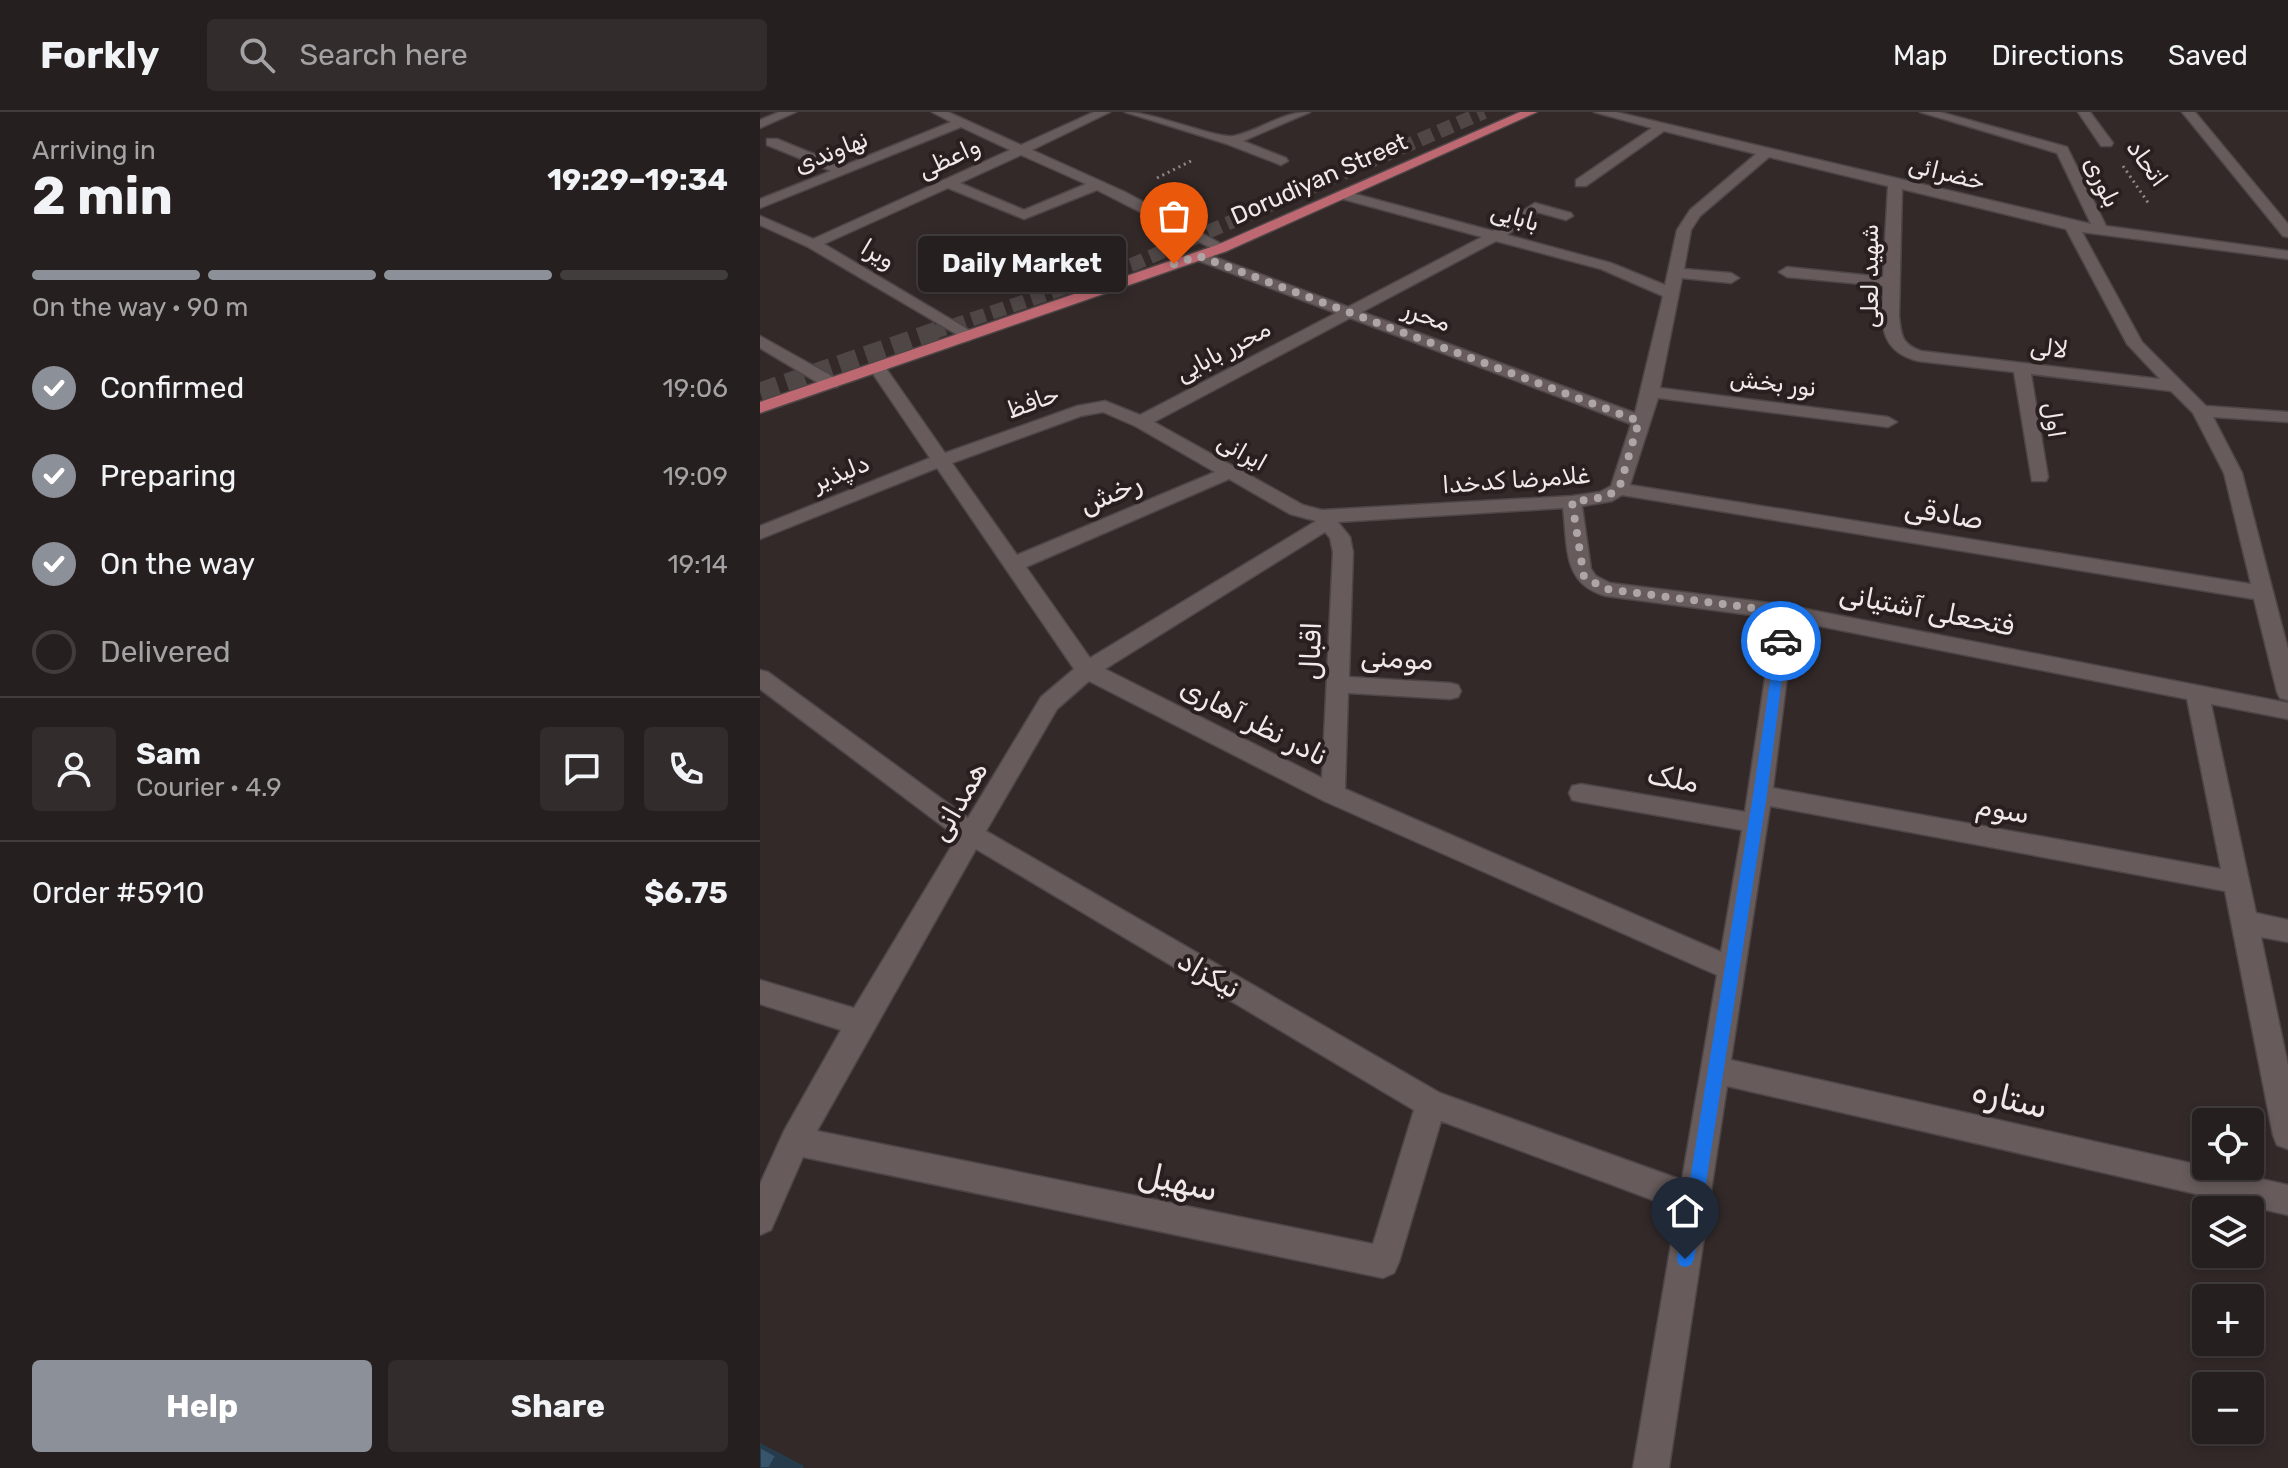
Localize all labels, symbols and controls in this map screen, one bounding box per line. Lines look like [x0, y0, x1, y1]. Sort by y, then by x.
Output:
search box [207, 19, 767, 91]
text: Forkly [40, 32, 159, 78]
icon: search [235, 33, 279, 77]
text: Search here [299, 37, 468, 73]
text: Map [1893, 39, 1947, 72]
text: Directions [1991, 39, 2124, 72]
text: Saved [2168, 39, 2248, 72]
street label: نهاوندی [790, 125, 872, 179]
street label: Dorudiyan Street [1227, 128, 1411, 230]
street label: واعظی [913, 132, 985, 184]
street label: اتحاد [2121, 134, 2173, 192]
text: Arriving in [32, 135, 156, 166]
street label: خضرائی [1906, 150, 1988, 196]
street label: بلوری [2078, 152, 2126, 212]
text: 19:29–19:34 [547, 162, 728, 198]
text: 2 min [32, 165, 173, 227]
pin [1140, 182, 1208, 264]
icon: bag [1152, 194, 1196, 238]
street label: بابایی [1487, 197, 1543, 237]
street label: شهید لعلی [1856, 224, 1884, 328]
street label: ویرا [856, 233, 900, 275]
callout: Daily Market [918, 236, 1126, 292]
text: Daily Market [942, 248, 1102, 279]
text: On the way · 90 m [32, 292, 248, 323]
street label: محرر [1398, 294, 1455, 337]
street label: محرر بابایی [1171, 314, 1275, 388]
street label: لالی [2029, 332, 2069, 364]
street label: نور بخش [1728, 364, 1818, 402]
icon: check [32, 366, 76, 410]
text: Confirmed [100, 370, 244, 406]
text: 19:06 [663, 373, 728, 404]
street label: حافظ [1003, 380, 1063, 424]
street label: اول [2037, 400, 2071, 440]
street label: ایرانی [1212, 427, 1272, 477]
street label: دلپذیر [807, 449, 874, 500]
icon: check [32, 454, 76, 498]
text: Preparing [100, 458, 236, 494]
text: 19:09 [663, 461, 728, 492]
street label: غلامرضا کدخدا [1441, 461, 1591, 499]
street label: رخش [1074, 466, 1146, 521]
street label: صادقی [1902, 491, 1986, 536]
icon: check [32, 542, 76, 586]
text: On the way [100, 546, 255, 582]
text: 19:14 [668, 549, 728, 580]
street label: فتحعلی آشتیانی [1837, 576, 2017, 643]
courier [1741, 601, 1821, 681]
icon: car [1759, 619, 1803, 663]
street label: اقبال [1293, 621, 1328, 681]
text: Delivered [100, 634, 231, 670]
street label: مومنی [1360, 640, 1434, 677]
street label: نادر نظر آهاری [1175, 670, 1333, 773]
button: person [32, 727, 116, 811]
button: chat [540, 727, 624, 811]
button: phone [644, 727, 728, 811]
text: Sam [136, 736, 201, 772]
street label: همدانی [922, 755, 994, 847]
street label: ملک [1645, 758, 1701, 799]
text: Courier · 4.9 [136, 772, 282, 803]
street label: سوم [1973, 789, 2032, 832]
text: Order #5910 [32, 875, 205, 911]
text: $6.75 [644, 875, 728, 911]
street label: نیکزاد [1172, 943, 1246, 1005]
street label: ستاره [1968, 1070, 2052, 1127]
map controls [2192, 1108, 2264, 1444]
button: locate [2192, 1108, 2264, 1180]
street label: سهیل [1134, 1153, 1222, 1210]
pin [1651, 1177, 1719, 1259]
icon: home [1663, 1189, 1707, 1233]
button: layers [2192, 1196, 2264, 1268]
button: + [2192, 1284, 2264, 1356]
button: Help [32, 1360, 372, 1452]
button: Share [388, 1360, 728, 1452]
button: − [2192, 1372, 2264, 1444]

